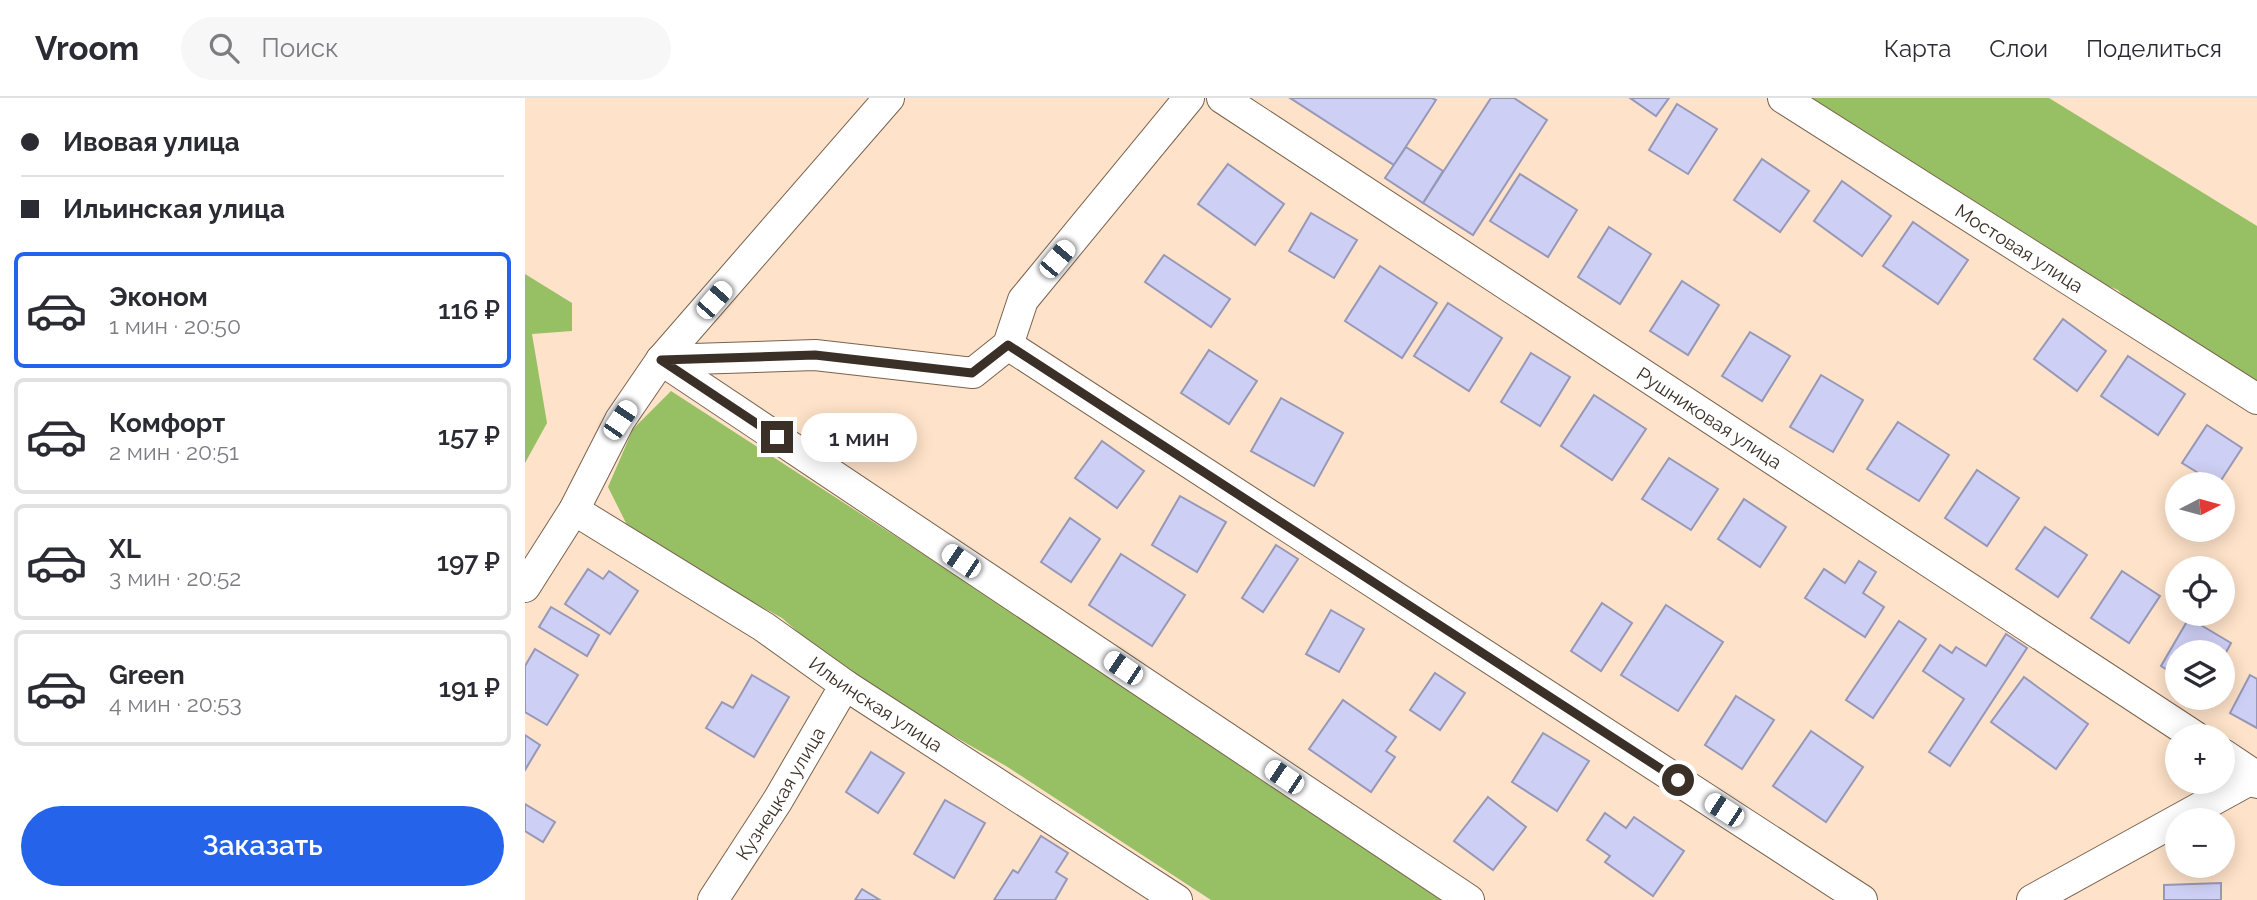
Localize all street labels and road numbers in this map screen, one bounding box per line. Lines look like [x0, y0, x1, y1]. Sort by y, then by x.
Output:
street label: Мостовая улица [1951, 199, 2087, 297]
street label: Рушниковая улица [1633, 362, 1786, 473]
street label: Ильинская улица [805, 652, 947, 756]
street label: Кузнецкая улица [731, 723, 829, 864]

